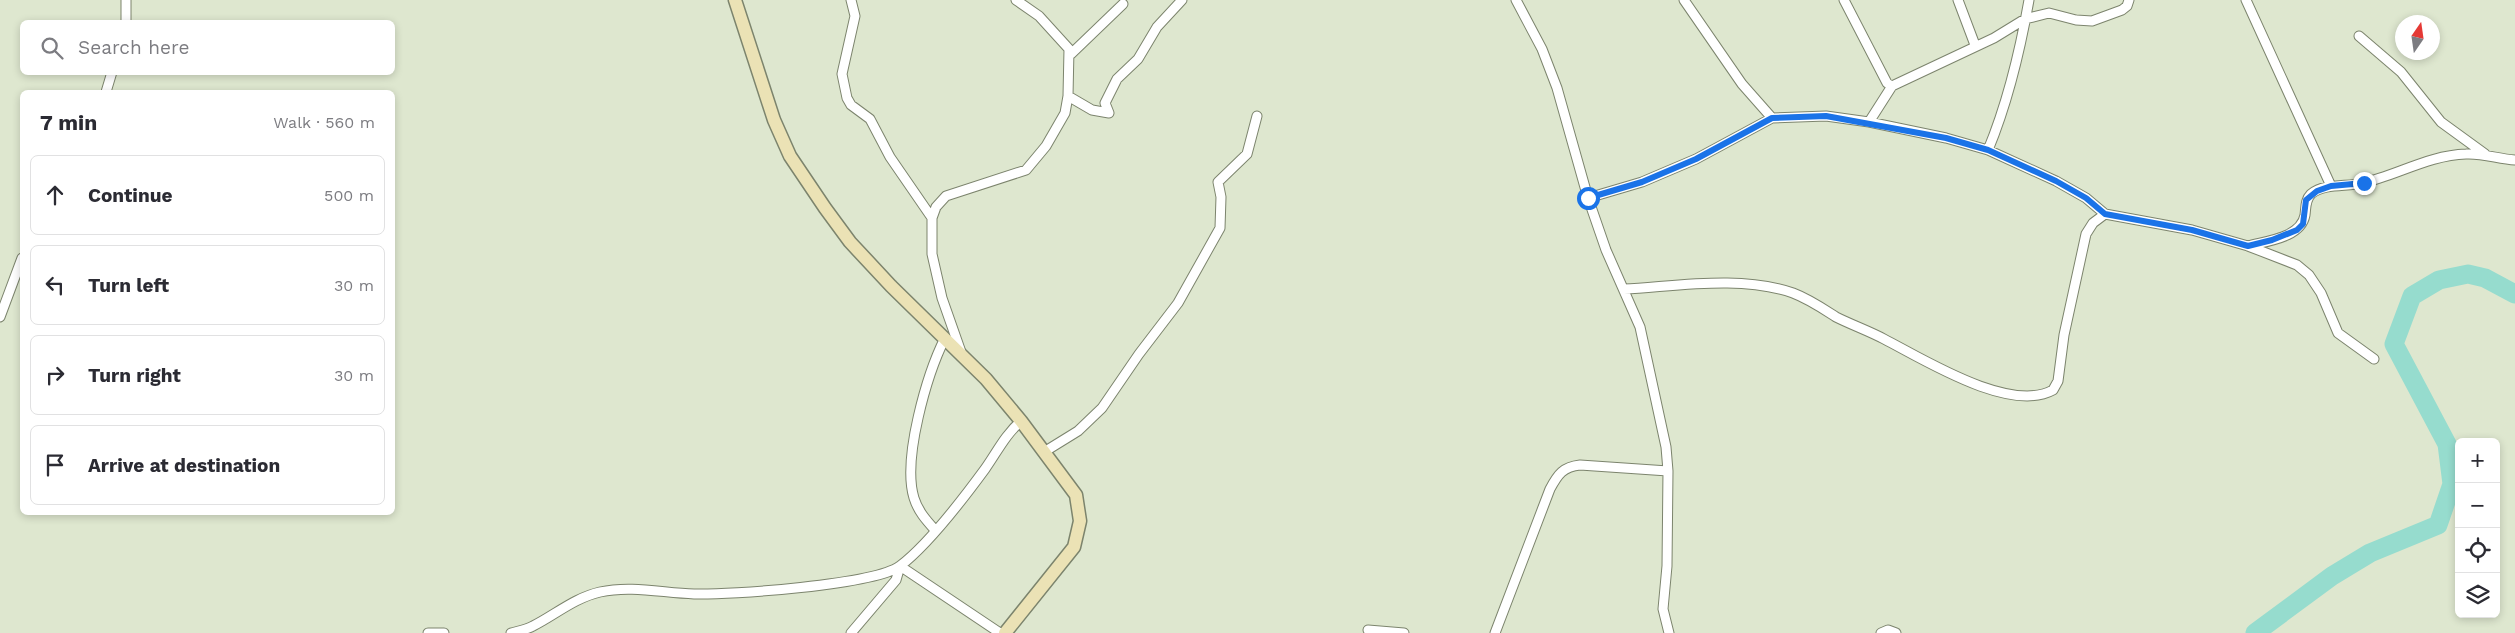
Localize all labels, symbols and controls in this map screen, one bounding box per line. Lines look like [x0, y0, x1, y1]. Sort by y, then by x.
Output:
north arrow [2395, 15, 2440, 60]
search box [20, 20, 395, 75]
icon: search [38, 34, 66, 62]
text: Search here [78, 36, 189, 59]
text: 7 min [40, 110, 97, 135]
text: Walk · 560 m [273, 113, 375, 132]
route end [2353, 172, 2376, 195]
icon: ahead [41, 181, 69, 209]
text: Continue [88, 184, 172, 207]
text: 500 m [324, 186, 374, 205]
route start [1577, 187, 1600, 210]
icon: left [41, 271, 69, 299]
text: Turn left [88, 274, 169, 297]
text: 30 m [334, 276, 374, 295]
icon: right [41, 361, 69, 389]
text: Turn right [88, 364, 181, 387]
text: 30 m [334, 366, 374, 385]
map controls [2455, 438, 2500, 618]
button: + [2455, 438, 2500, 483]
icon: arrive [41, 451, 69, 479]
text: Arrive at destination [88, 454, 280, 477]
button: − [2455, 483, 2500, 528]
button: locate [2455, 528, 2500, 573]
button: layers [2455, 573, 2500, 618]

